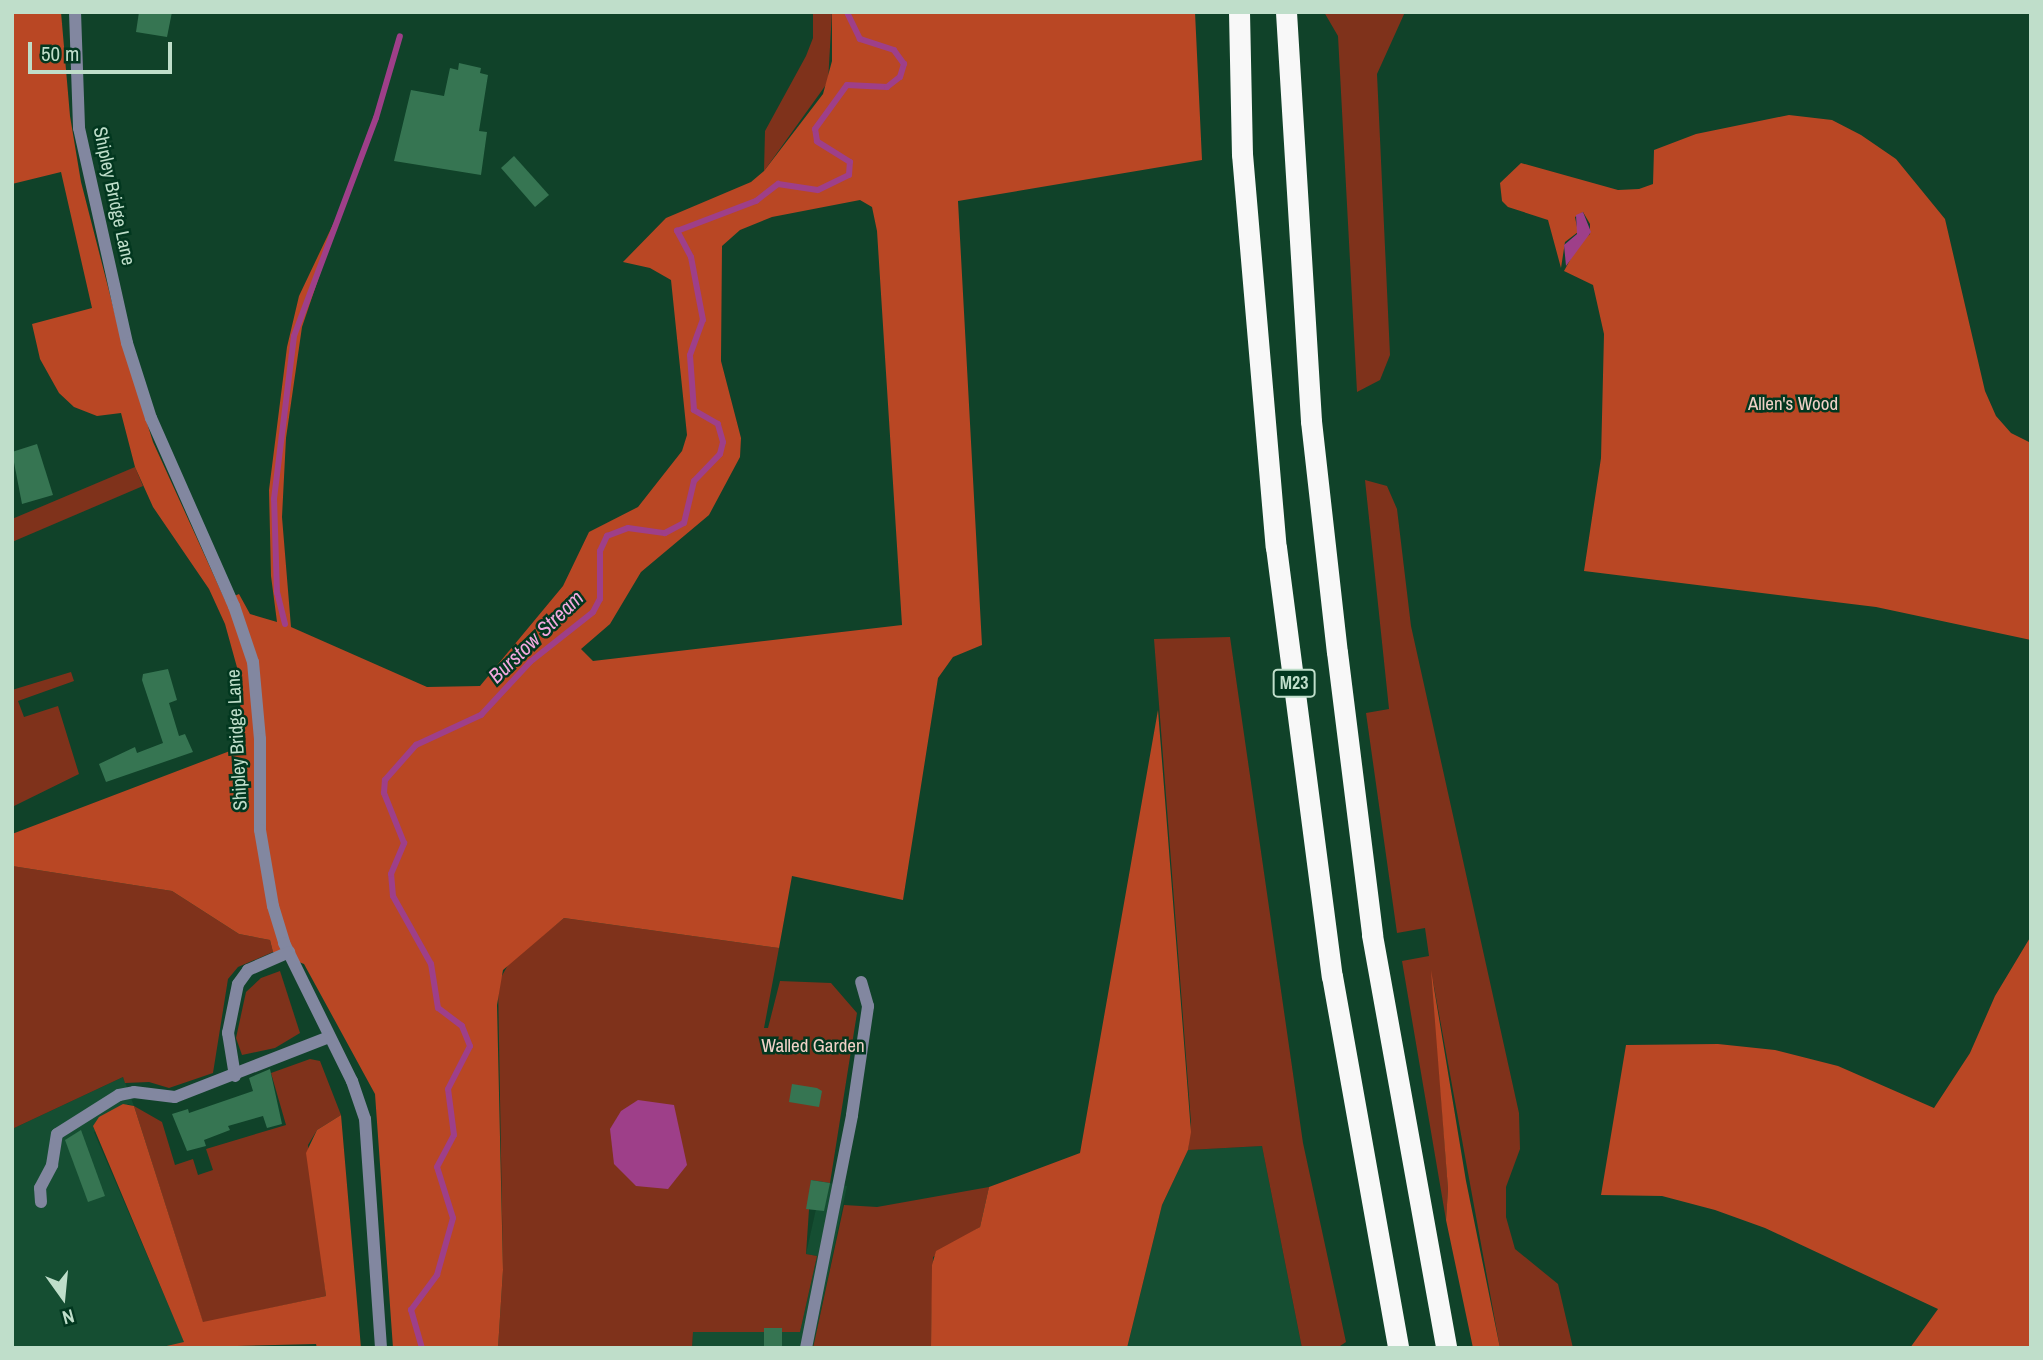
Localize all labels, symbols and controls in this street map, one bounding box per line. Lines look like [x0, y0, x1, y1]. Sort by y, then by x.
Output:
scale bar [32, 28, 175, 72]
text: 50 m [41, 39, 79, 68]
street label: Shipley Bridge Lane [88, 125, 140, 267]
park label: Allen's Wood [1748, 393, 1838, 415]
water label: Burstow Stream [483, 585, 589, 689]
road number: M23 [1271, 668, 1317, 698]
street label: Shipley Bridge Lane [222, 669, 252, 811]
park label: Walled Garden [761, 1035, 865, 1057]
north arrow [28, 1262, 98, 1332]
text: N [60, 1303, 77, 1331]

